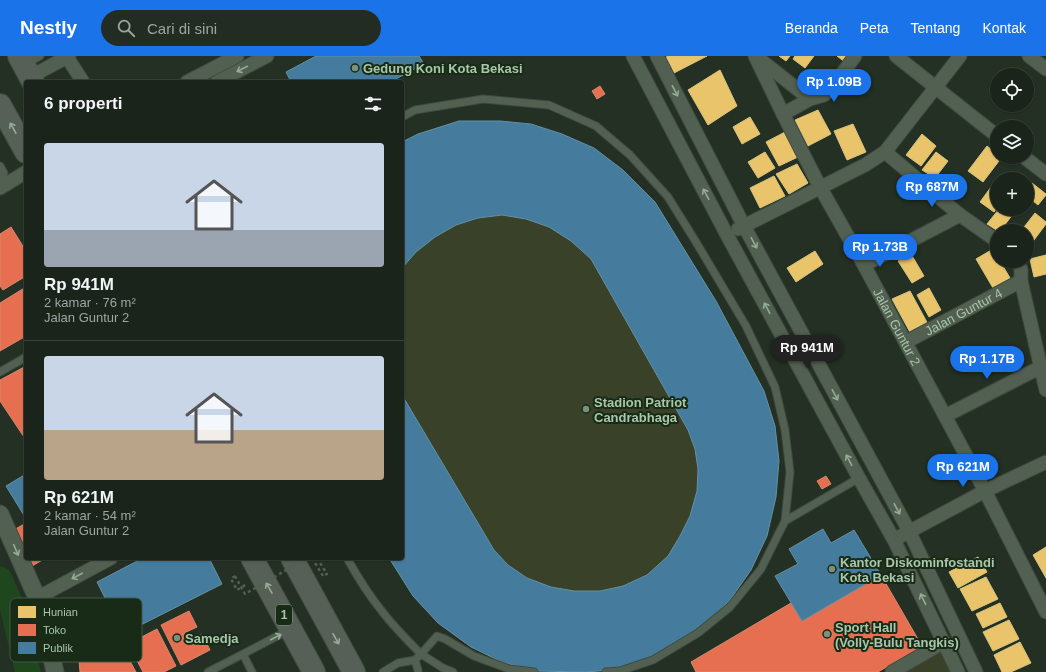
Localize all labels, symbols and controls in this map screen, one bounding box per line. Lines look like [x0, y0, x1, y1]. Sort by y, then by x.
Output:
search box [101, 10, 381, 46]
text: Nestly [20, 17, 77, 38]
icon: search [115, 17, 137, 39]
text: Cari di sini [147, 20, 217, 37]
text: Beranda [785, 20, 838, 36]
text: Peta [860, 20, 889, 36]
text: Tentang [911, 20, 960, 36]
text: Kontak [982, 20, 1026, 36]
place label: Gedung Koni Kota Bekasi [363, 61, 523, 76]
marker: Gedung Koni Kota Bekasi [350, 63, 360, 73]
one-way arrow [236, 66, 248, 73]
map controls [990, 68, 1034, 268]
button: locate [990, 68, 1034, 112]
pin: Rp 1.09B [793, 69, 875, 103]
text: Rp 1.09B [806, 74, 862, 89]
one-way arrow [671, 84, 679, 96]
icon: filters [362, 93, 384, 115]
text: 6 properti [44, 94, 122, 113]
button: layers [990, 120, 1034, 164]
one-way arrow [9, 122, 16, 134]
icon: home [178, 169, 250, 241]
button: + [990, 172, 1034, 216]
pin: Rp 687M [895, 174, 969, 208]
text: Rp 687M [905, 179, 959, 194]
one-way arrow [701, 188, 709, 200]
button: − [990, 224, 1034, 268]
pin: Rp 1.73B [839, 234, 921, 268]
one-way arrow [750, 237, 758, 249]
text: Rp 1.73B [852, 239, 908, 254]
text: Rp 941M [44, 275, 114, 294]
street label: Jalan Guntur 4 [922, 285, 1005, 339]
street label: Jalan Guntur 2 [870, 286, 924, 368]
text: 2 kamar · 76 m² [44, 295, 136, 310]
one-way arrow [763, 303, 770, 315]
text: Jalan Guntur 2 [44, 310, 129, 325]
pin: Rp 941M [770, 335, 844, 369]
text: Rp 941M [780, 340, 834, 355]
pin: Rp 1.17B [946, 346, 1028, 380]
text: Rp 1.17B [959, 351, 1015, 366]
icon: home [178, 382, 250, 454]
one-way arrow [832, 389, 840, 401]
place label: Stadion Patriot Candrabhaga [594, 395, 687, 425]
marker: Stadion Patriot Candrabhaga [581, 404, 591, 414]
one-way arrow [844, 454, 852, 466]
pin: Rp 621M [926, 454, 1000, 488]
text: Rp 621M [936, 459, 990, 474]
text: Rp 621M [44, 488, 114, 507]
one-way arrow [894, 503, 901, 515]
text: 2 kamar · 54 m² [44, 508, 136, 523]
text: Jalan Guntur 2 [44, 523, 129, 538]
one-way arrow [13, 543, 20, 555]
place label: Kantor Diskominfostandi Kota Bekasi [840, 555, 995, 585]
marker: Kantor Diskominfostandi Kota Bekasi [827, 564, 837, 574]
one-way arrow [71, 573, 83, 581]
one-way arrow [264, 582, 272, 594]
one-way arrow [919, 594, 926, 606]
legend [10, 598, 142, 662]
road number: 1 [276, 605, 292, 625]
text: Hunian [43, 606, 78, 618]
place label: Sport Hall (Volly-Bulu Tangkis) [835, 620, 959, 650]
text: Toko [43, 624, 66, 636]
marker: Sport Hall (Volly-Bulu Tangkis) [822, 629, 832, 639]
place label: Samedja [185, 631, 239, 646]
one-way arrow [270, 632, 282, 640]
marker: Samedja [172, 633, 182, 643]
one-way arrow [333, 633, 340, 645]
text: Publik [43, 642, 73, 654]

